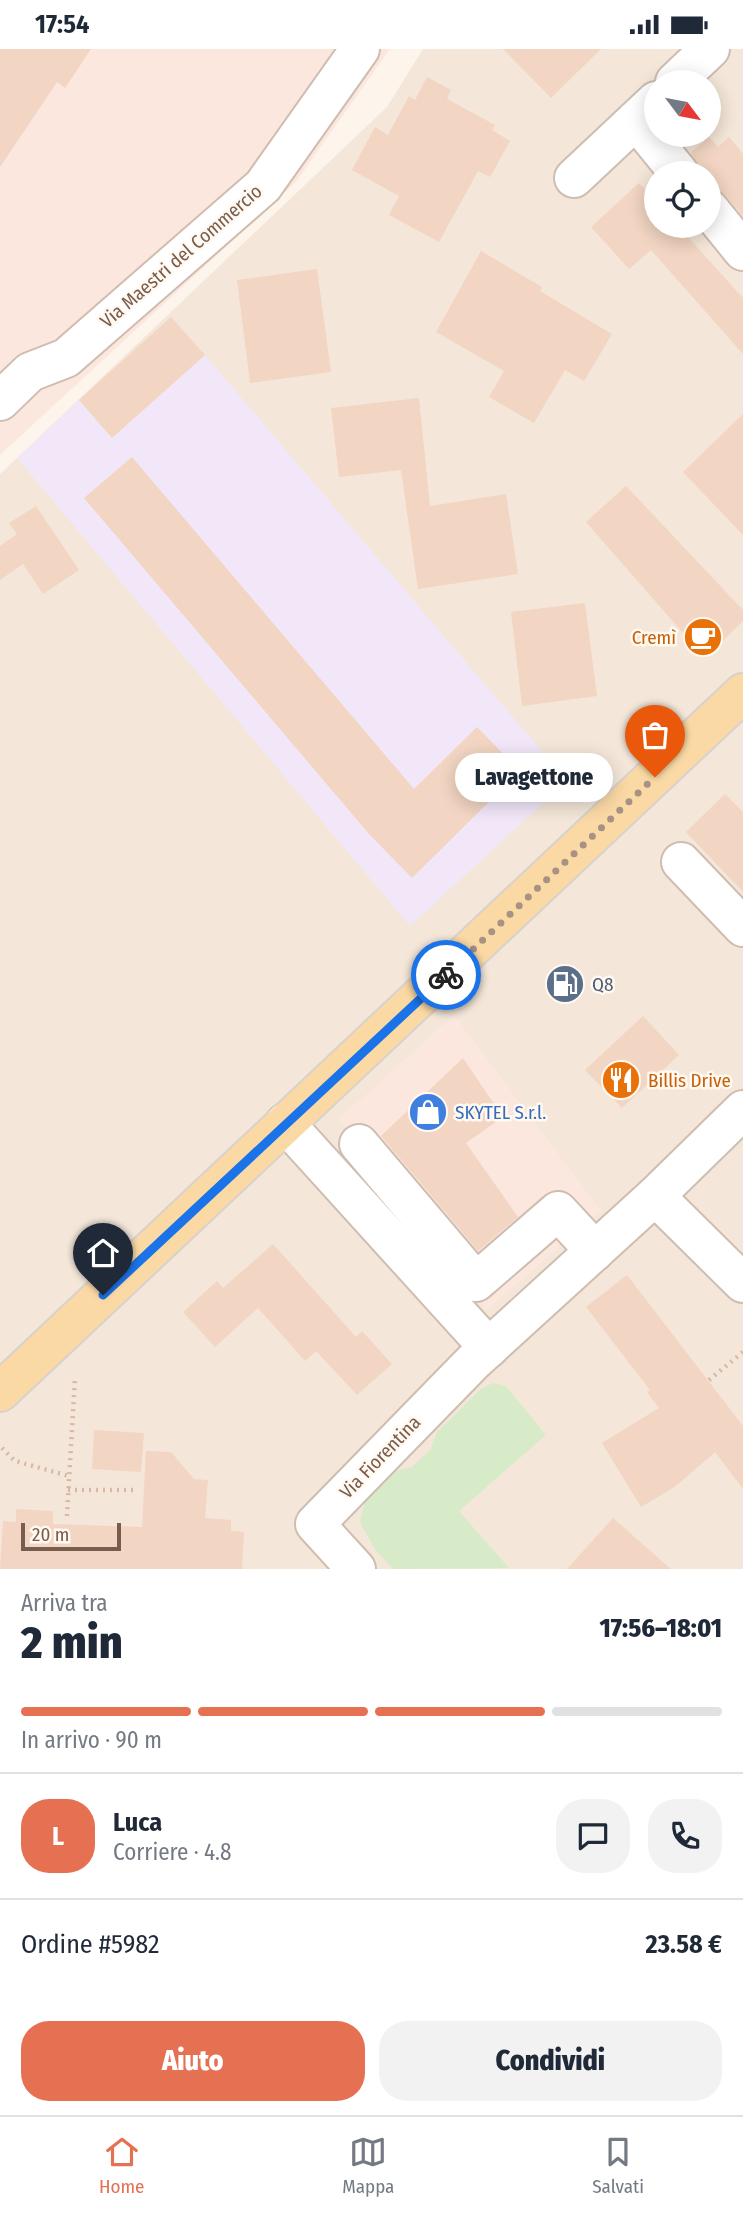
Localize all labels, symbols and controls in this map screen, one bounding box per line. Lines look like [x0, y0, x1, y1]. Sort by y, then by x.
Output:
text: 17:54 [35, 9, 89, 40]
north arrow [644, 70, 721, 147]
map controls [644, 70, 721, 238]
button: locate [644, 161, 721, 238]
street label: Via Maestri del Commercio [95, 180, 267, 332]
cafe icon: Cremì [682, 616, 724, 658]
place label: Cremì [632, 626, 676, 649]
pin [625, 705, 685, 777]
icon: bag [636, 716, 674, 754]
callout: Lavagettone [456, 753, 613, 801]
text: Lavagettone [475, 763, 593, 791]
courier [411, 940, 481, 1010]
icon: bike [427, 956, 465, 994]
fuel station icon: Q8 [544, 963, 586, 1005]
place label: Q8 [592, 973, 613, 996]
restaurant icon: Billis Drive [600, 1059, 642, 1101]
place label: Billis Drive [648, 1069, 731, 1092]
shop icon: SKYTEL S.r.l. [407, 1091, 449, 1133]
place label: SKYTEL S.r.l. [455, 1101, 546, 1124]
pin [73, 1223, 133, 1295]
icon: home [84, 1234, 122, 1272]
street label: Via Fiorentina [335, 1411, 425, 1503]
scale bar [21, 1520, 121, 1552]
text: 20 m [32, 1523, 69, 1546]
text: Arriva tra [21, 1589, 108, 1617]
text: 17:56–18:01 [599, 1613, 722, 1644]
text: 2 min [21, 1615, 123, 1670]
text: In arrivo · 90 m [21, 1726, 162, 1754]
button: chat [556, 1799, 630, 1873]
button: phone [648, 1799, 722, 1873]
text: Luca [113, 1807, 162, 1838]
text: L [52, 1821, 64, 1852]
text: Corriere · 4.8 [113, 1838, 231, 1866]
text: Ordine #5982 [21, 1929, 160, 1960]
text: 23.58 € [646, 1929, 722, 1960]
button: Aiuto [21, 2021, 365, 2101]
button: Condividi [379, 2021, 722, 2101]
tab: Home [99, 2133, 144, 2198]
tab: Mappa [342, 2133, 394, 2198]
tab: Salvati [592, 2133, 644, 2198]

